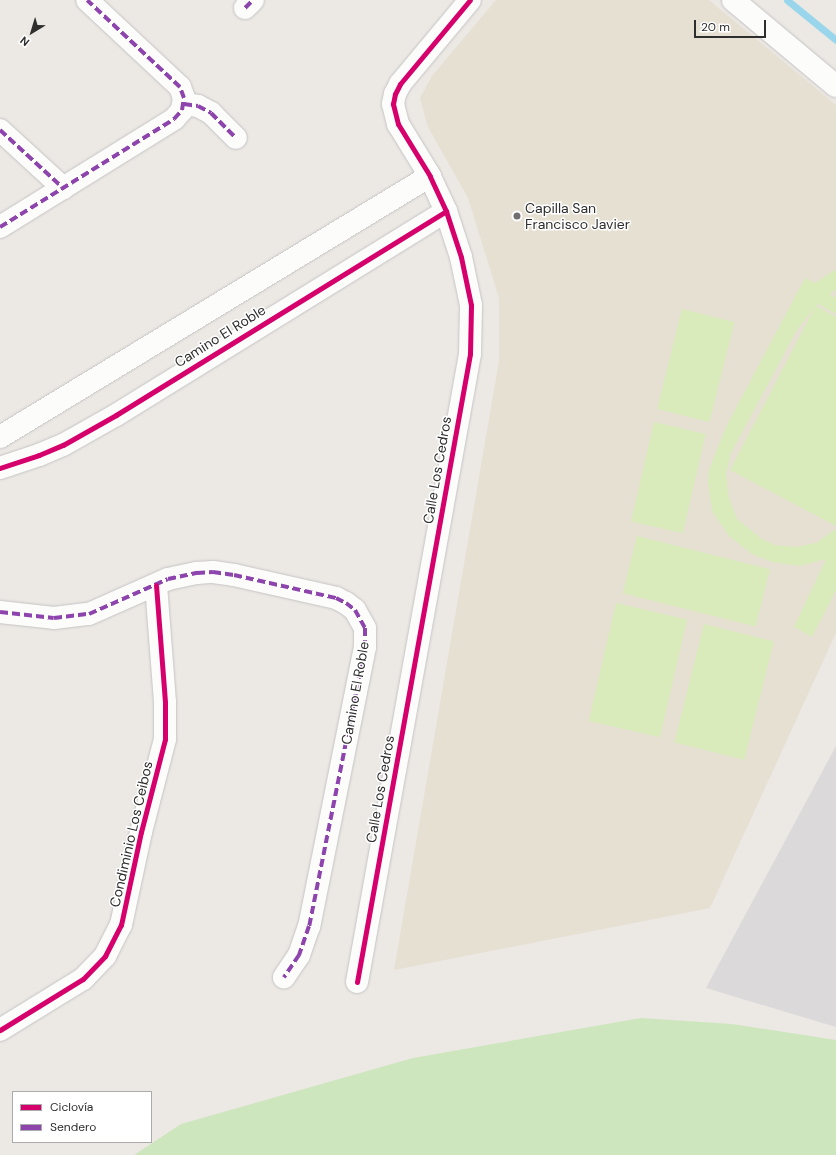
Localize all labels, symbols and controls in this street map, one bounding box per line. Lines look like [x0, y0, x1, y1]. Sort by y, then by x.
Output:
north arrow [12, 12, 52, 52]
scale bar [696, 12, 768, 38]
text: 20 m [701, 19, 730, 35]
text: N [17, 33, 32, 49]
place label: Capilla San Francisco Javier [525, 200, 630, 232]
marker: Capilla San Francisco Javier [512, 211, 522, 221]
street label: Camino El Roble [171, 301, 269, 371]
street label: Calle Los Cedros [419, 415, 455, 525]
street label: Camino El Roble [338, 640, 372, 746]
street label: Calle Los Cedros [362, 734, 398, 844]
street label: Condiminio Los Ceibos [106, 759, 156, 909]
legend [12, 1091, 152, 1143]
text: Ciclovía [50, 1099, 93, 1115]
text: Sendero [50, 1119, 96, 1135]

